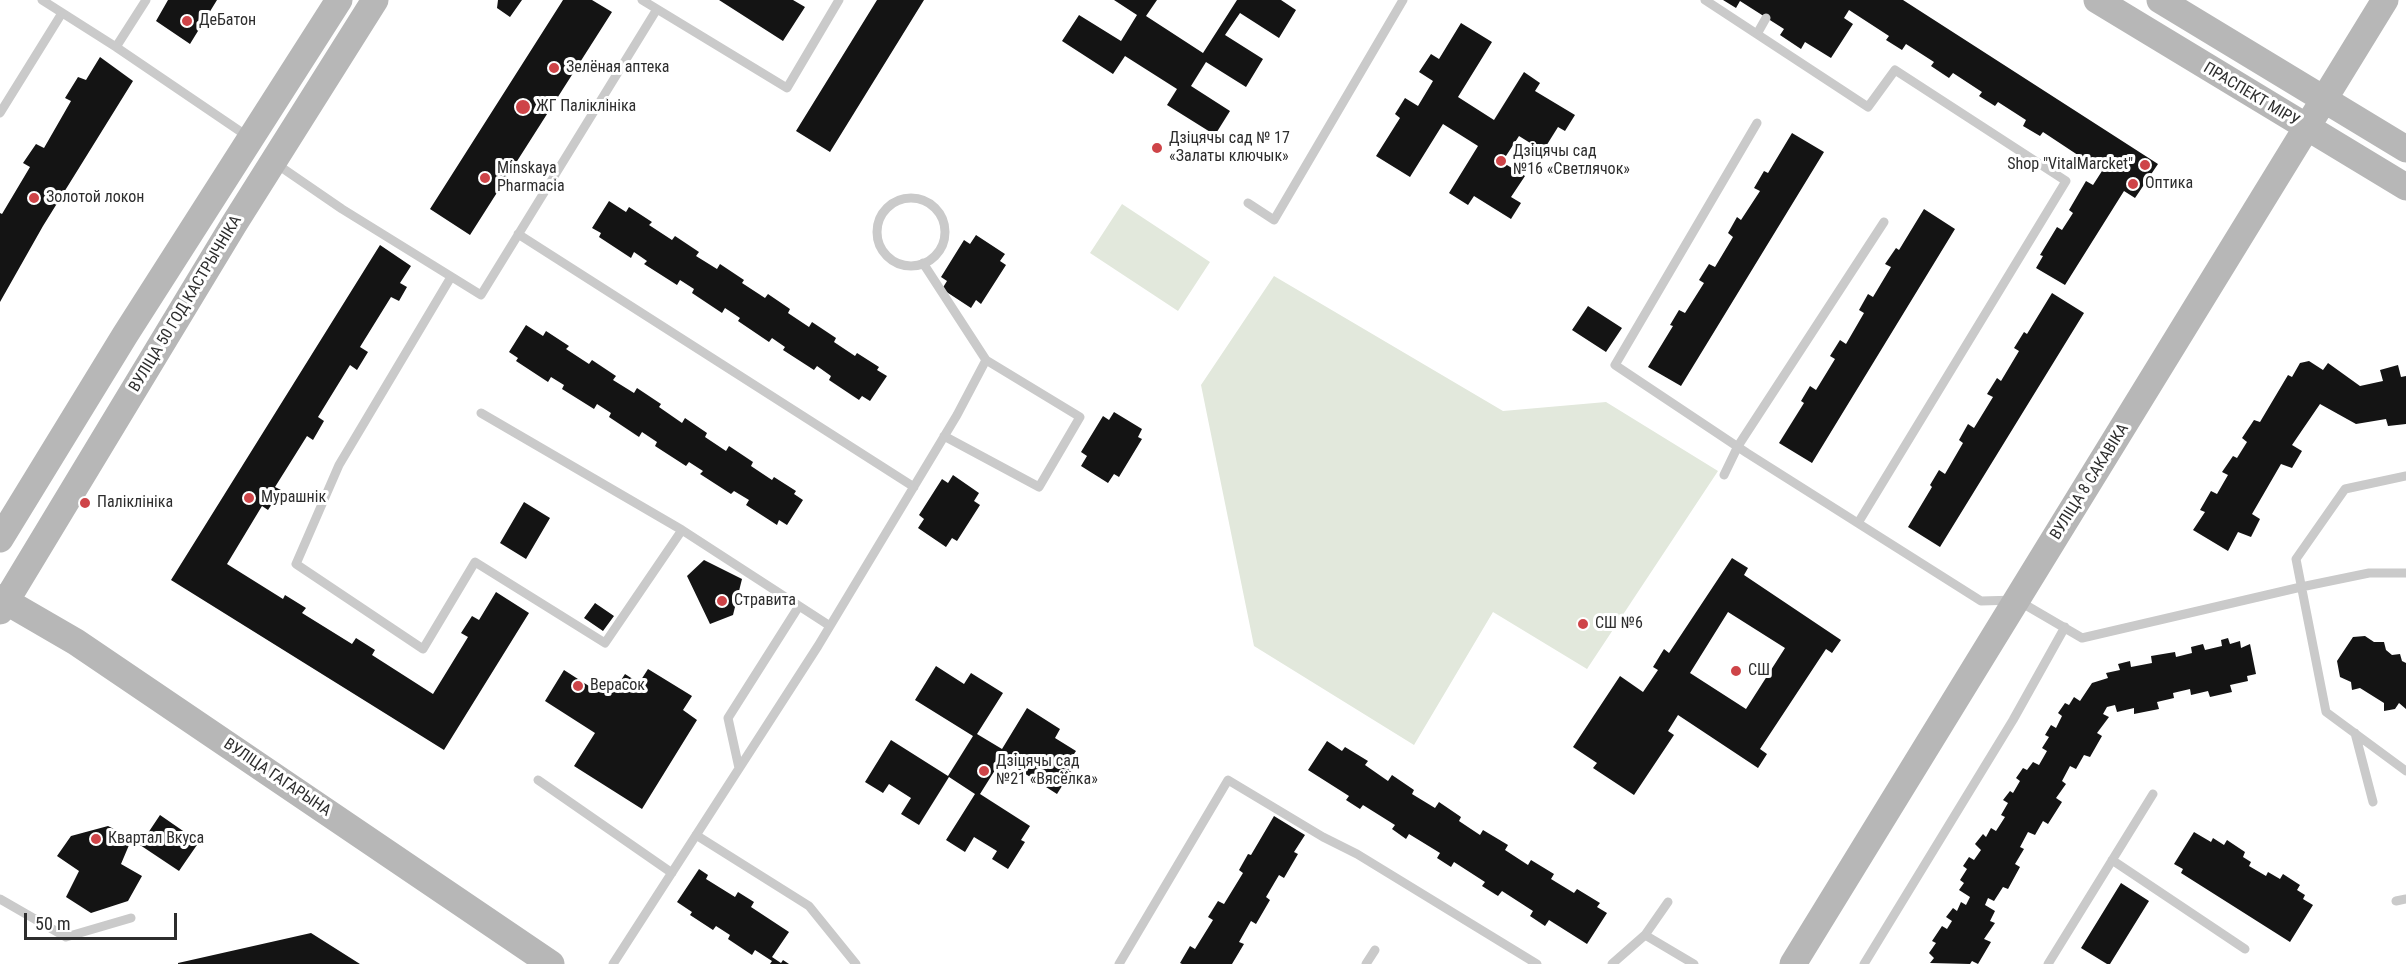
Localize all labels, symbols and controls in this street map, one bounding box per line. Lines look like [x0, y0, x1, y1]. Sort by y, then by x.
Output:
place label: ДеБатон [199, 11, 256, 31]
marker: ДеБатон [180, 14, 194, 28]
place label: Зелёная аптека [566, 58, 669, 78]
street label: ПРАСПЕКТ МІРУ [2200, 59, 2302, 131]
marker: Зелёная аптека [547, 61, 561, 75]
place label: ЖГ Паліклініка [536, 97, 636, 117]
marker: ЖГ Паліклініка [514, 98, 532, 116]
place label: Дзіцячы сад № 17 «Залаты ключык» [1169, 129, 1290, 167]
marker: Дзіцячы сад № 17 «Залаты ключык» [1150, 141, 1164, 155]
place label: Дзіцячы сад №16 «Светлячок» [1513, 142, 1630, 180]
marker: Дзіцячы сад №16 «Светлячок» [1494, 154, 1508, 168]
place label: Shop "VitalMarcket" [2007, 155, 2133, 175]
marker: Shop "VitalMarcket" [2138, 158, 2152, 172]
place label: Minskaya Pharmacia [497, 159, 565, 197]
marker: Minskaya Pharmacia [478, 171, 492, 185]
place label: Оптика [2145, 174, 2193, 194]
marker: Оптика [2126, 177, 2140, 191]
place label: Золотой локон [46, 188, 144, 208]
marker: Золотой локон [27, 191, 41, 205]
street label: ВУЛІЦА 50 ГОД КАСТРЫЧНІКА [126, 212, 246, 396]
street label: ВУЛІЦА 8 САКАВІКА [2047, 420, 2133, 544]
place label: Мурашнік [261, 488, 326, 508]
marker: Мурашнік [242, 491, 256, 505]
place label: Паліклініка [97, 493, 173, 513]
marker: Паліклініка [78, 496, 92, 510]
place label: Стравита [734, 591, 796, 611]
marker: Стравита [715, 594, 729, 608]
place label: СШ №6 [1595, 614, 1643, 634]
marker: СШ №6 [1576, 617, 1590, 631]
place label: СШ [1748, 661, 1770, 681]
marker: СШ [1729, 664, 1743, 678]
place label: Верасок [590, 676, 645, 696]
marker: Верасок [571, 679, 585, 693]
street label: ВУЛІЦА ГАГАРЫНА [220, 735, 334, 821]
place label: Дзіцячы сад №21 «Вясёлка» [996, 752, 1098, 790]
marker: Дзіцячы сад №21 «Вясёлка» [977, 764, 991, 778]
place label: Квартал Вкуса [108, 829, 204, 849]
marker: Квартал Вкуса [89, 832, 103, 846]
scale bar [27, 901, 180, 939]
text: 50 m [35, 913, 70, 934]

